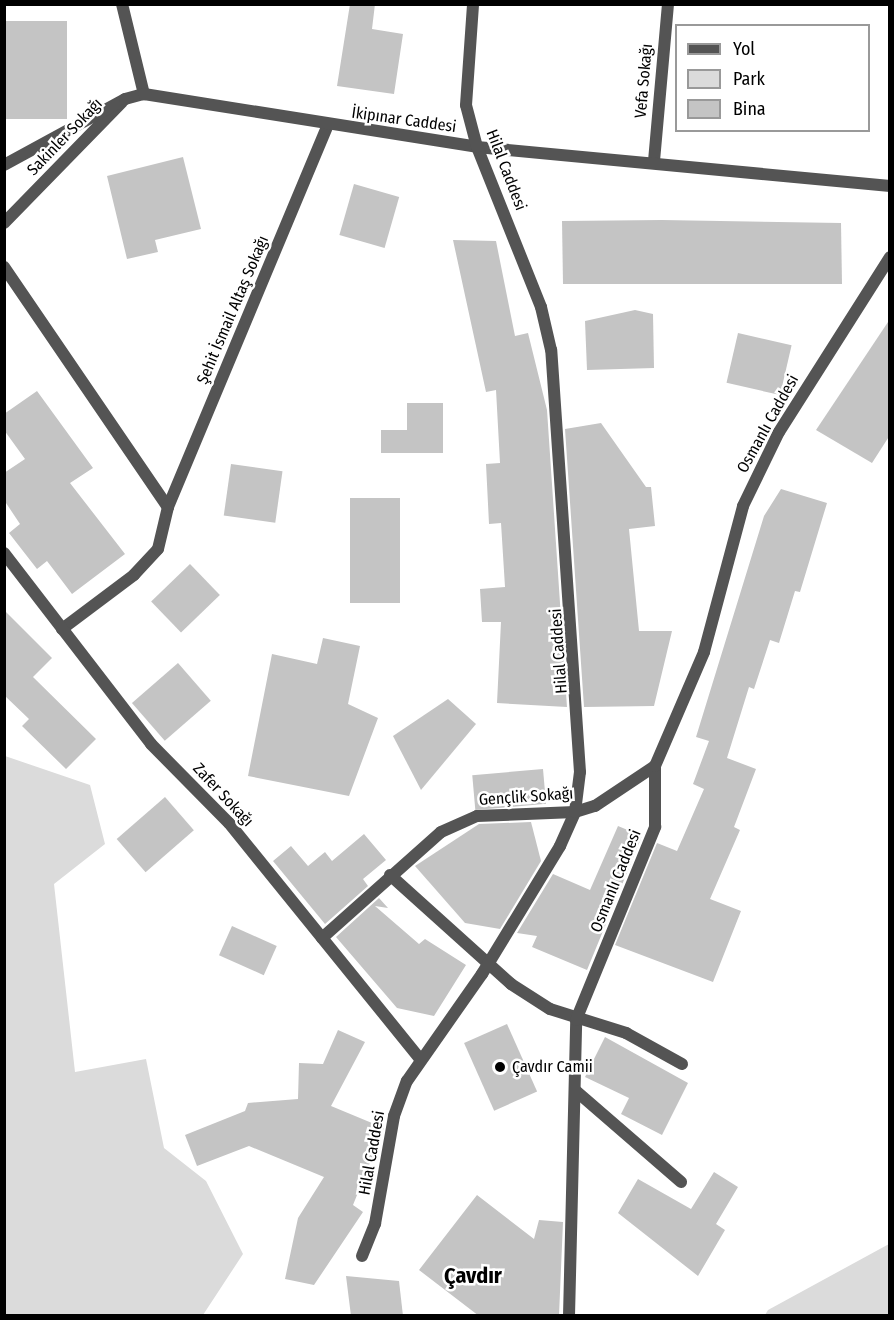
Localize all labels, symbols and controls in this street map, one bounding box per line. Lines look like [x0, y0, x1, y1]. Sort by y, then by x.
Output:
legend [675, 24, 870, 132]
text: Yol [733, 38, 755, 60]
street label: Vefa Sokağı [631, 43, 657, 119]
text: Park [733, 68, 765, 90]
street label: Sakinler Sokağı [23, 94, 107, 180]
text: Bina [733, 98, 766, 120]
street label: İkipınar Caddesi [350, 103, 458, 137]
street label: Hilal Caddesi [482, 127, 530, 213]
street label: Şehit İsmail Altaş Sokağı [193, 233, 273, 387]
street label: Osmanlı Caddesi [733, 372, 803, 476]
street label: Hilal Caddesi [546, 608, 572, 694]
street label: Zafer Sokağı [189, 759, 257, 831]
street label: Gençlik Sokağı [478, 784, 574, 810]
street label: Osmanlı Caddesi [587, 827, 645, 935]
place label: Çavdır Camii [512, 1057, 593, 1077]
marker: Çavdır Camii [493, 1060, 507, 1074]
street label: Hilal Caddesi [355, 1109, 389, 1197]
district label: Çavdır [444, 1263, 502, 1289]

